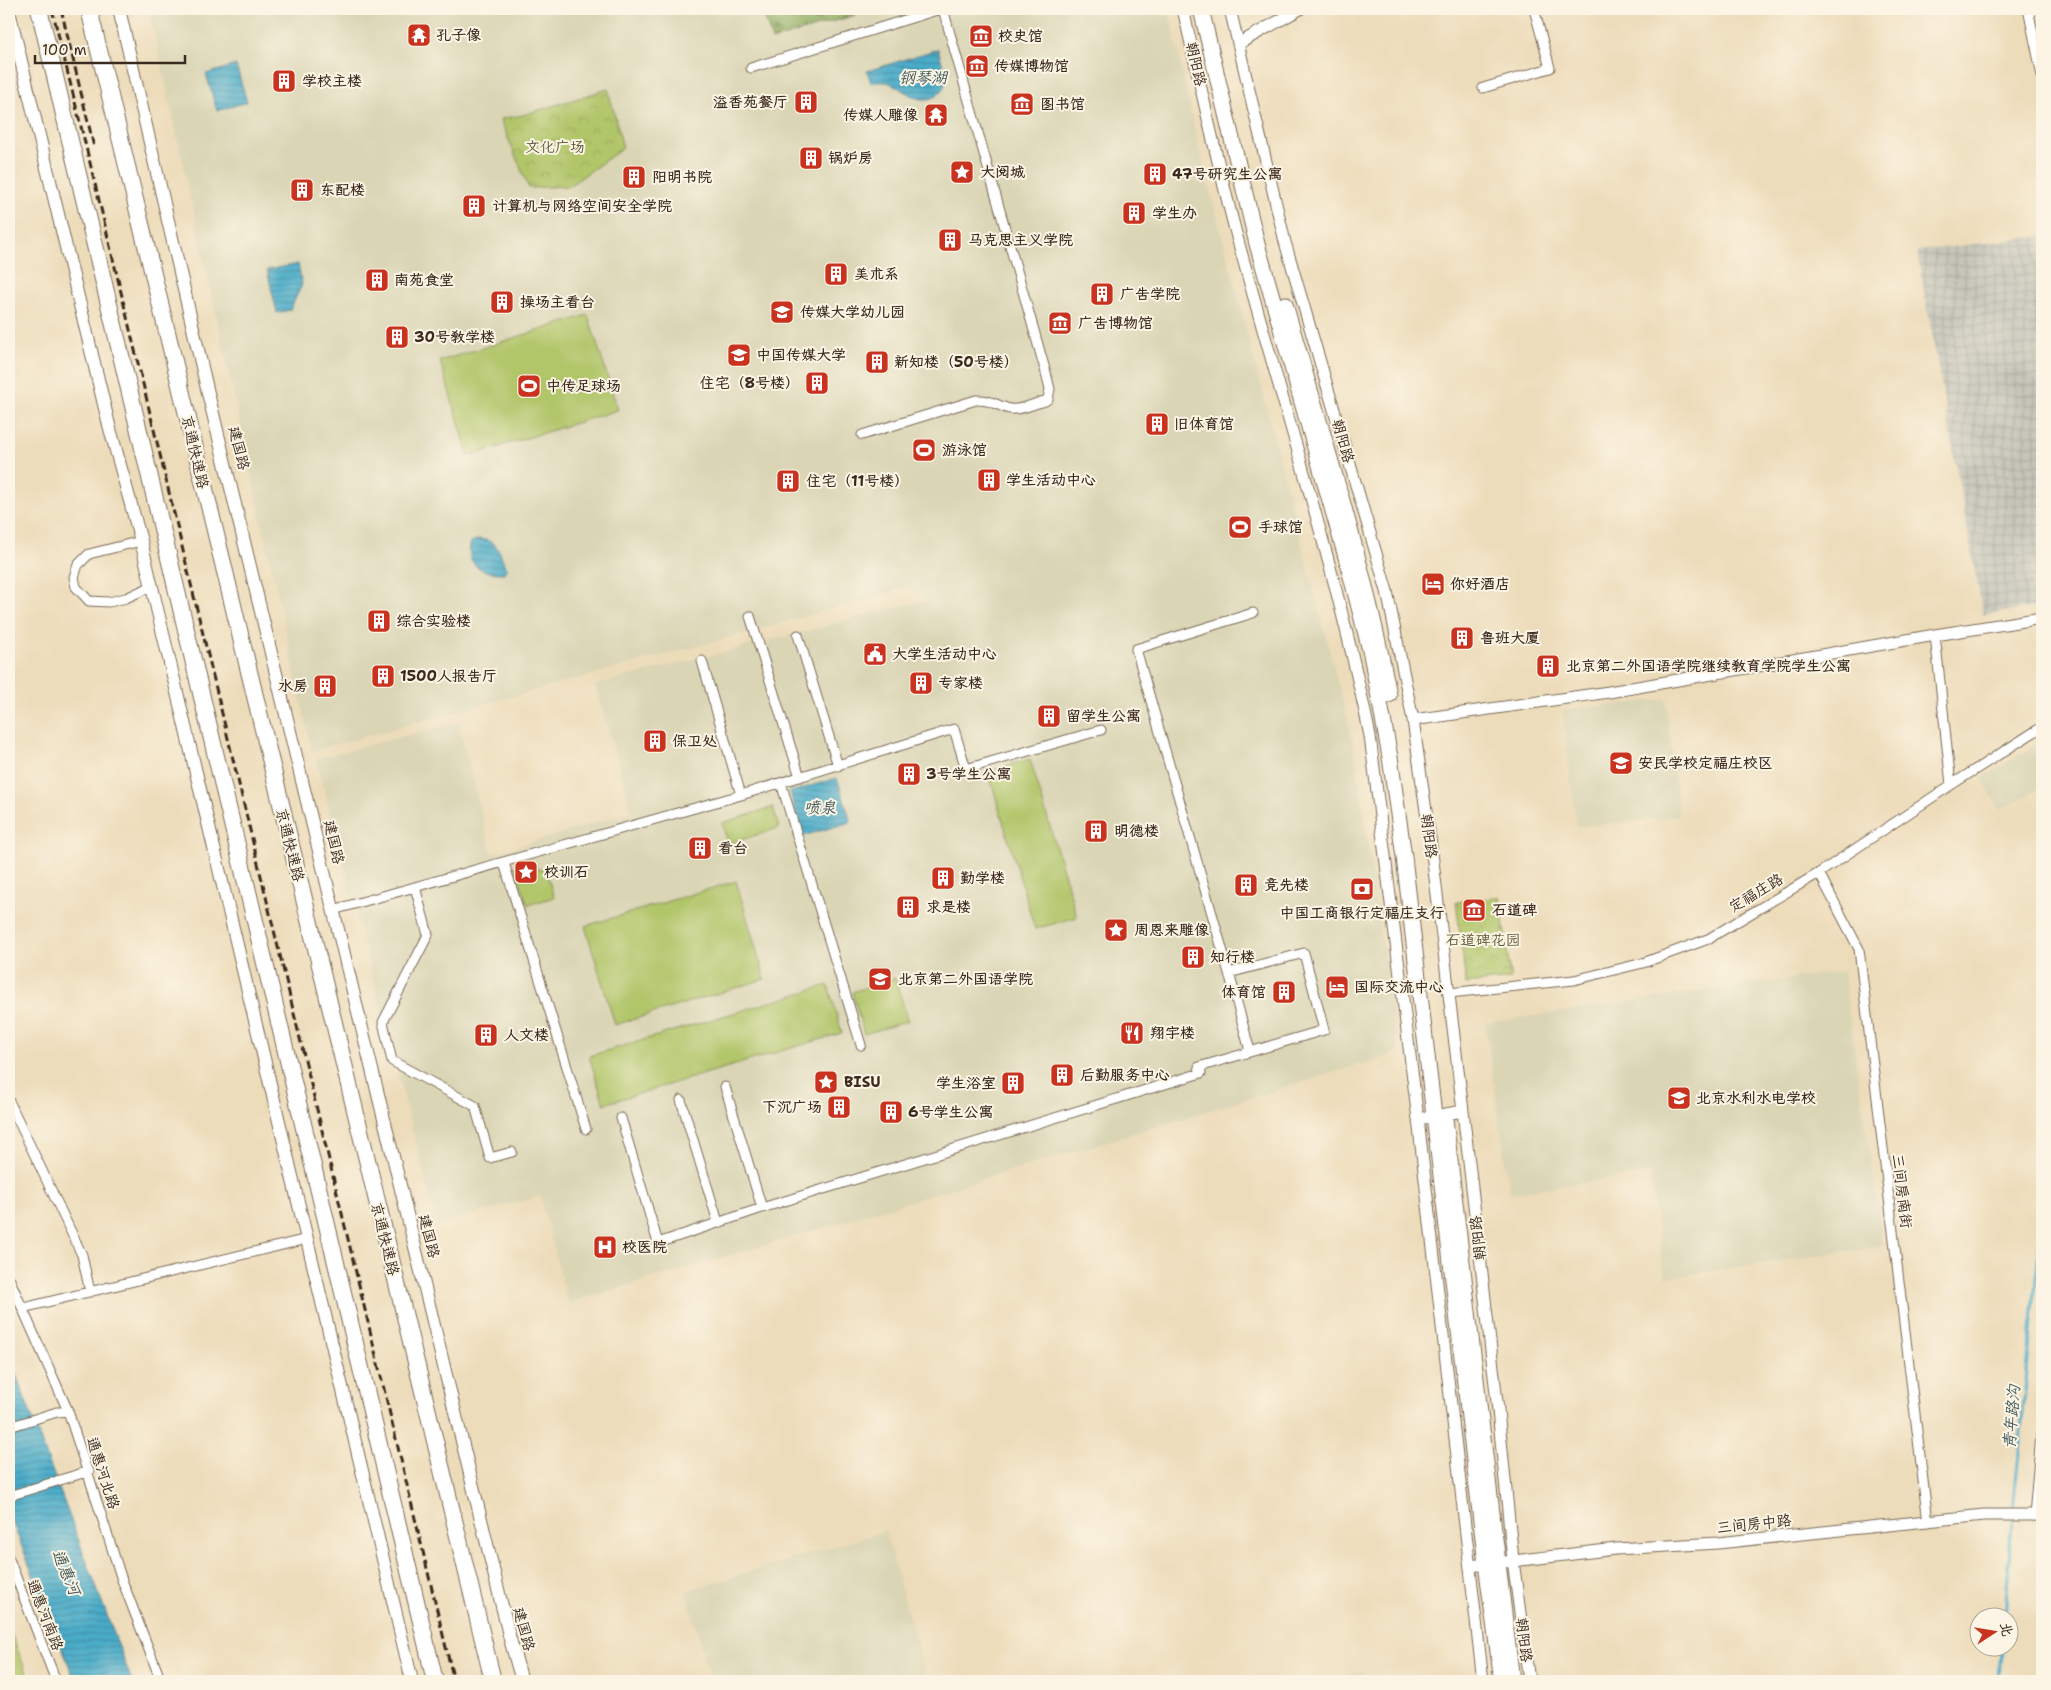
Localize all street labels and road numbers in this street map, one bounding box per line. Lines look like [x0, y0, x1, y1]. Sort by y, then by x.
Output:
street label: 朝阳路 [1181, 40, 1211, 88]
street label: 京通快速路 [177, 413, 213, 491]
street label: 朝阳路 [1327, 417, 1359, 465]
street label: 建国路 [224, 424, 254, 472]
street label: 京通快速路 [271, 806, 309, 884]
street label: 朝阳路 [1416, 812, 1442, 860]
street label: 建国路 [319, 818, 349, 866]
street label: 定福庄路 [1725, 869, 1787, 917]
street label: 三间房南街 [1888, 1153, 1916, 1229]
street label: 京通快速路 [366, 1200, 404, 1278]
street label: 建国路 [414, 1212, 444, 1260]
street label: 朝阳路 [1465, 1214, 1491, 1262]
street label: 通惠河北路 [82, 1434, 124, 1512]
street label: 三间房中路 [1716, 1510, 1792, 1538]
street label: 通惠河南路 [22, 1576, 68, 1654]
street label: 建国路 [509, 1605, 539, 1653]
street label: 朝阳路 [1511, 1616, 1537, 1664]

